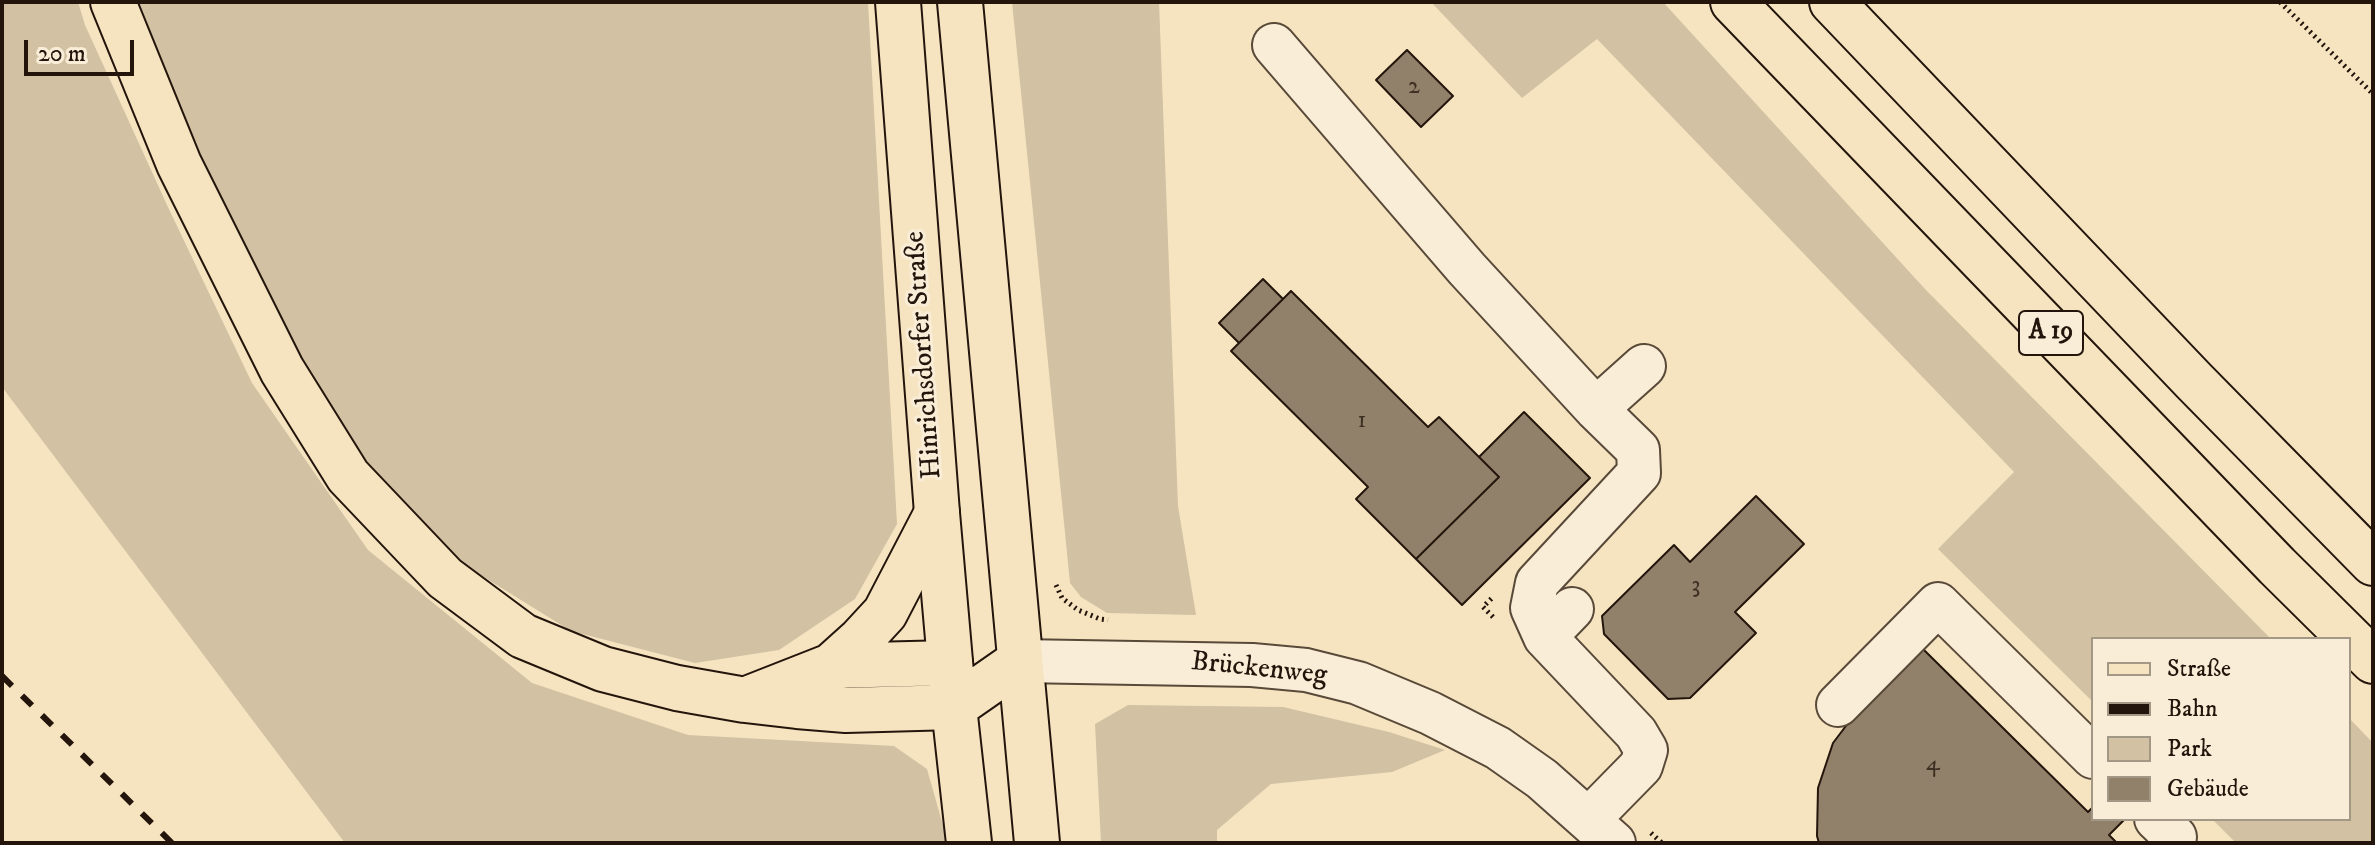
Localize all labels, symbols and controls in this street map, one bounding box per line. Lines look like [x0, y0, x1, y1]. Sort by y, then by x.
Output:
scale bar [28, 24, 138, 74]
text: 20 m [38, 39, 86, 69]
house number: 2 [1408, 74, 1420, 102]
street label: Hinrichsdorfer Straße [900, 230, 950, 480]
road number: A 19 [2019, 311, 2083, 355]
house number: 1 [1358, 408, 1366, 436]
house number: 3 [1692, 573, 1700, 601]
legend [2091, 637, 2351, 821]
street label: Brückenweg [1189, 646, 1329, 694]
text: Straße [2167, 654, 2231, 684]
text: Bahn [2167, 694, 2218, 724]
text: Park [2167, 734, 2212, 764]
house number: 4 [1926, 751, 1940, 779]
text: Gebäude [2167, 774, 2249, 804]

